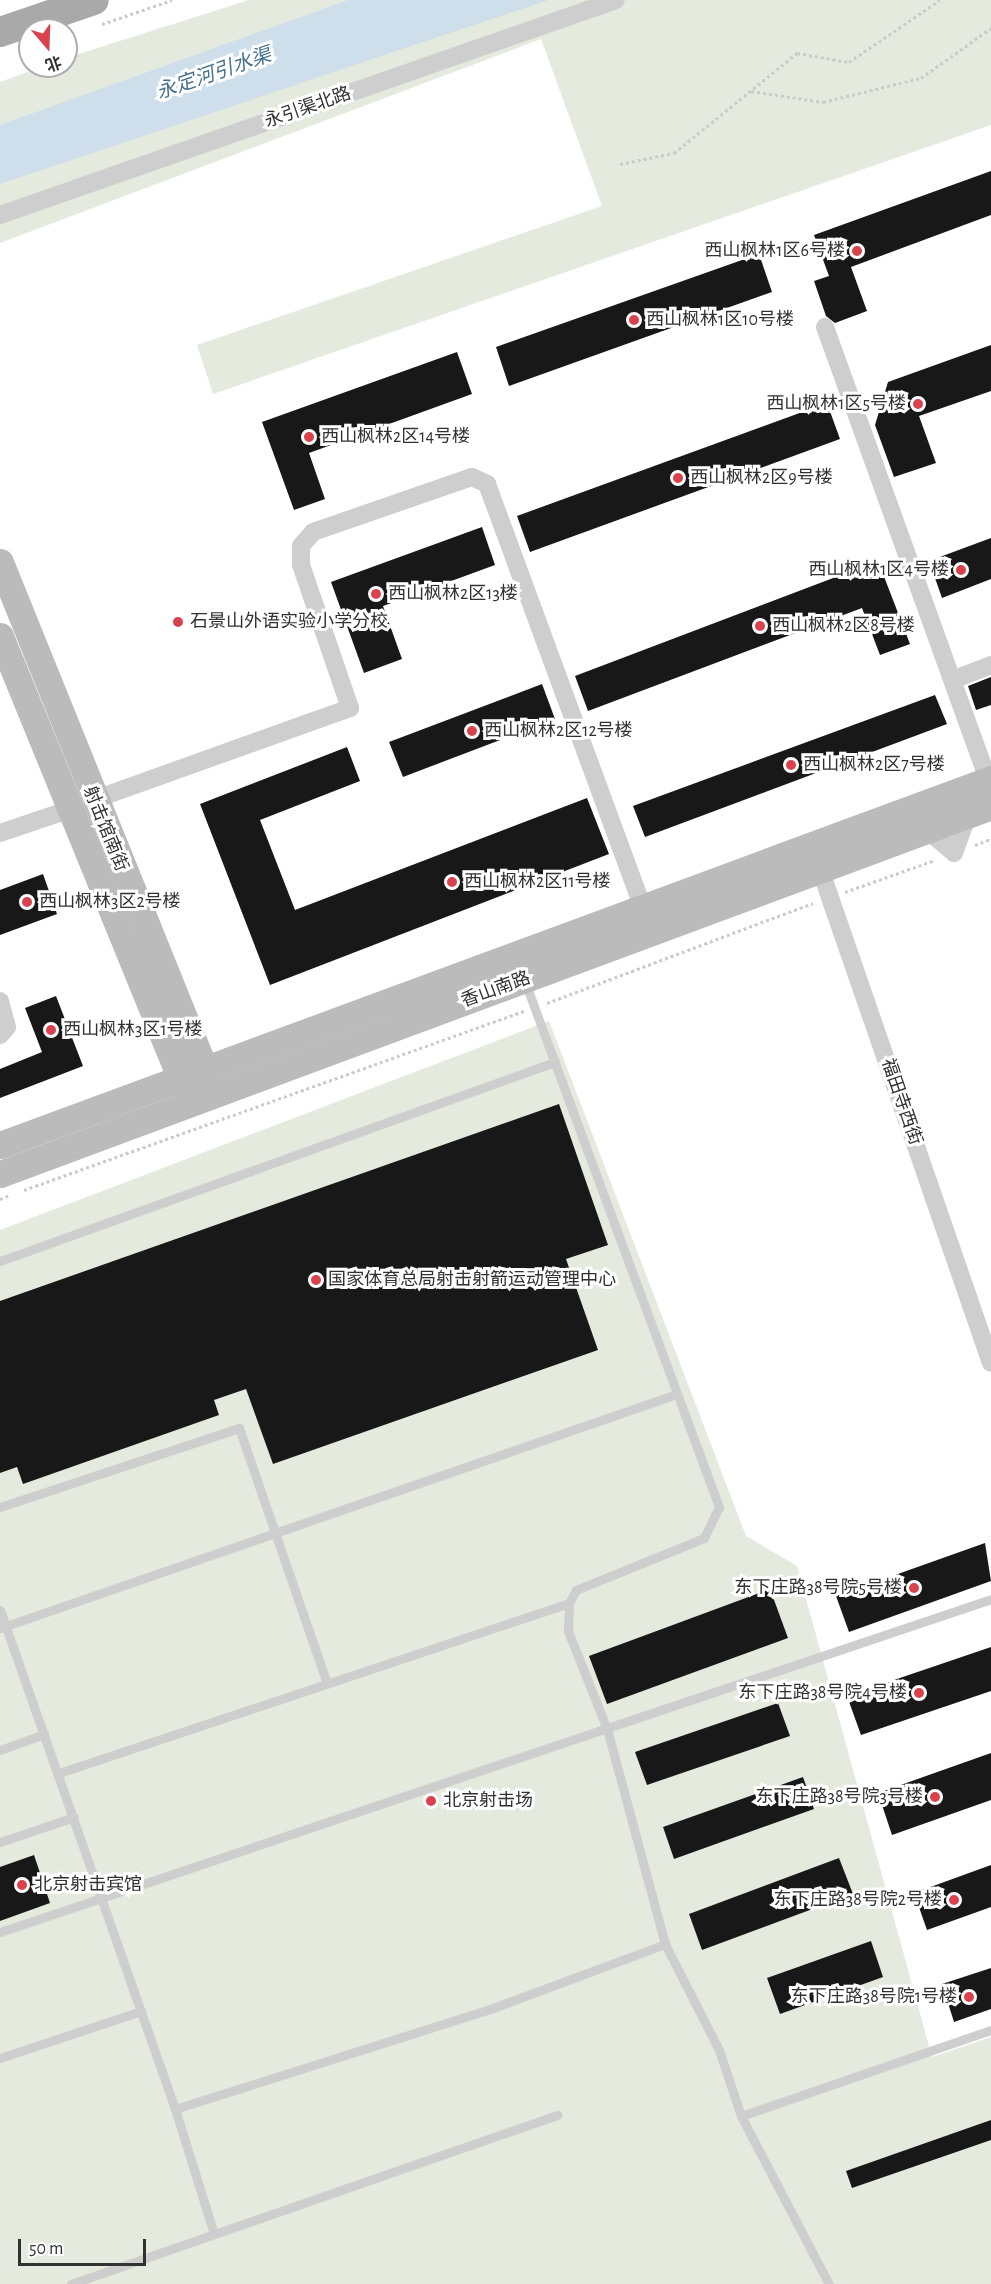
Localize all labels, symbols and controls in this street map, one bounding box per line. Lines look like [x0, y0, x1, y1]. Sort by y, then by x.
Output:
north arrow [18, 18, 78, 78]
water label: 永定河引水渠 [153, 43, 275, 105]
text: 北 [43, 53, 63, 73]
street label: 永引渠北路 [262, 83, 354, 133]
place label: 西山枫林1区6号楼 [704, 240, 845, 262]
marker: 西山枫林1区6号楼 [850, 244, 864, 258]
place label: 西山枫林1区10号楼 [646, 309, 794, 331]
marker: 西山枫林1区10号楼 [627, 313, 641, 327]
place label: 西山枫林1区5号楼 [766, 393, 906, 415]
marker: 西山枫林1区5号楼 [911, 397, 925, 411]
place label: 西山枫林2区14号楼 [321, 426, 470, 448]
marker: 西山枫林2区14号楼 [302, 430, 316, 444]
place label: 西山枫林2区9号楼 [690, 467, 833, 489]
marker: 西山枫林2区9号楼 [671, 471, 685, 485]
place label: 西山枫林1区4号楼 [808, 559, 949, 581]
marker: 西山枫林1区4号楼 [954, 563, 968, 577]
place label: 西山枫林2区13楼 [388, 583, 518, 605]
marker: 西山枫林2区13楼 [369, 587, 383, 601]
place label: 石景山外语实验小学分校 [190, 611, 388, 633]
marker: 石景山外语实验小学分校 [171, 615, 185, 629]
place label: 西山枫林2区8号楼 [772, 615, 915, 637]
marker: 西山枫林2区8号楼 [753, 619, 767, 633]
place label: 西山枫林2区12号楼 [484, 720, 633, 742]
marker: 西山枫林2区12号楼 [465, 724, 479, 738]
place label: 西山枫林2区7号楼 [803, 754, 945, 776]
marker: 西山枫林2区7号楼 [784, 758, 798, 772]
street label: 射击馆南街 [78, 783, 132, 875]
place label: 西山枫林2区11号楼 [464, 871, 611, 893]
marker: 西山枫林2区11号楼 [445, 875, 459, 889]
place label: 西山枫林3区2号楼 [39, 891, 181, 913]
marker: 西山枫林3区2号楼 [20, 895, 34, 909]
street label: 香山南路 [458, 968, 534, 1012]
place label: 西山枫林3区1号楼 [63, 1019, 203, 1041]
marker: 西山枫林3区1号楼 [44, 1023, 58, 1037]
street label: 福田寺西街 [876, 1056, 926, 1148]
place label: 国家体育总局射击射箭运动管理中心 [328, 1269, 616, 1291]
marker: 国家体育总局射击射箭运动管理中心 [309, 1273, 323, 1287]
place label: 东下庄路38号院5号楼 [735, 1577, 902, 1599]
marker: 东下庄路38号院5号楼 [907, 1581, 921, 1595]
place label: 东下庄路38号院4号楼 [738, 1682, 907, 1704]
marker: 东下庄路38号院4号楼 [912, 1686, 926, 1700]
place label: 东下庄路38号院3号楼 [756, 1786, 923, 1808]
place label: 北京射击场 [443, 1790, 533, 1812]
marker: 东下庄路38号院3号楼 [928, 1790, 942, 1804]
marker: 北京射击场 [424, 1794, 438, 1808]
place label: 北京射击宾馆 [34, 1874, 142, 1896]
marker: 北京射击宾馆 [15, 1878, 29, 1892]
place label: 东下庄路38号院2号楼 [774, 1889, 942, 1911]
marker: 东下庄路38号院2号楼 [947, 1893, 961, 1907]
place label: 东下庄路38号院1号楼 [791, 1986, 957, 2008]
marker: 东下庄路38号院1号楼 [962, 1990, 976, 2004]
scale bar [21, 2227, 148, 2265]
text: 50 m [29, 2240, 63, 2258]

